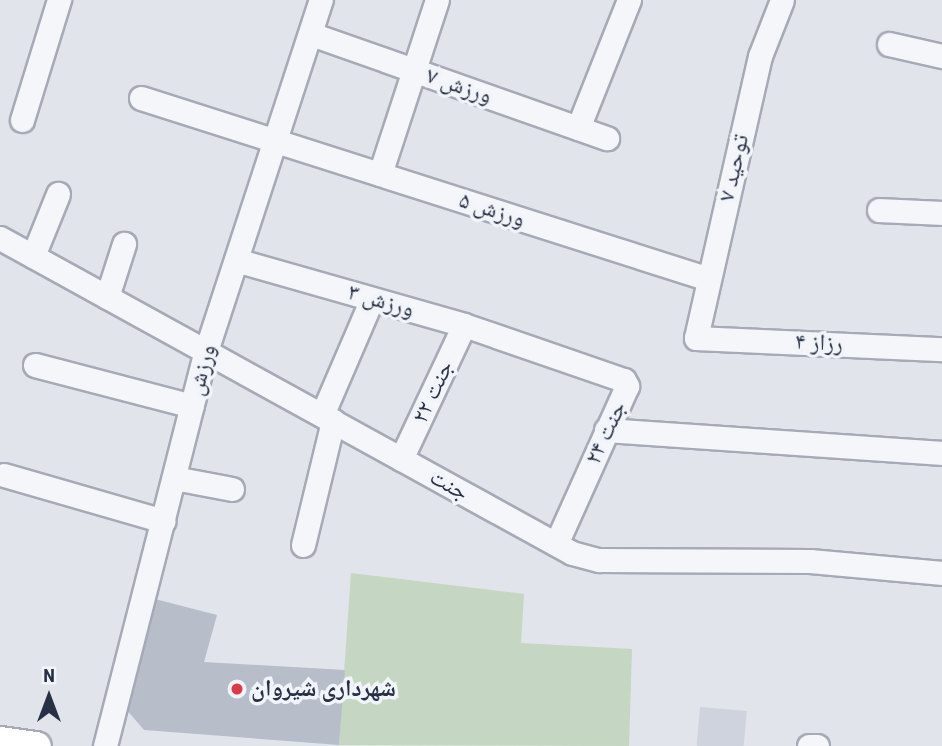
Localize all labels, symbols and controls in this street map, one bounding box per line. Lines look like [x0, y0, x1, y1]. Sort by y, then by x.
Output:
street label: ورزش ۷ [423, 62, 495, 110]
street label: توحید ۷ [713, 132, 755, 204]
street label: ورزش ۵ [456, 186, 528, 234]
street label: ورزش ۳ [345, 278, 417, 324]
street label: رزاز ۴ [795, 328, 843, 358]
street label: ورزش [182, 341, 222, 399]
street label: جنت ۲۲ [407, 356, 459, 428]
street label: جنت ۲۴ [580, 397, 632, 469]
street label: جنت [425, 463, 473, 507]
north arrow [14, 662, 84, 732]
text: N [43, 664, 55, 687]
place label: شهرداری شیروان [251, 675, 396, 703]
marker: شهرداری شیروان [229, 681, 245, 697]

